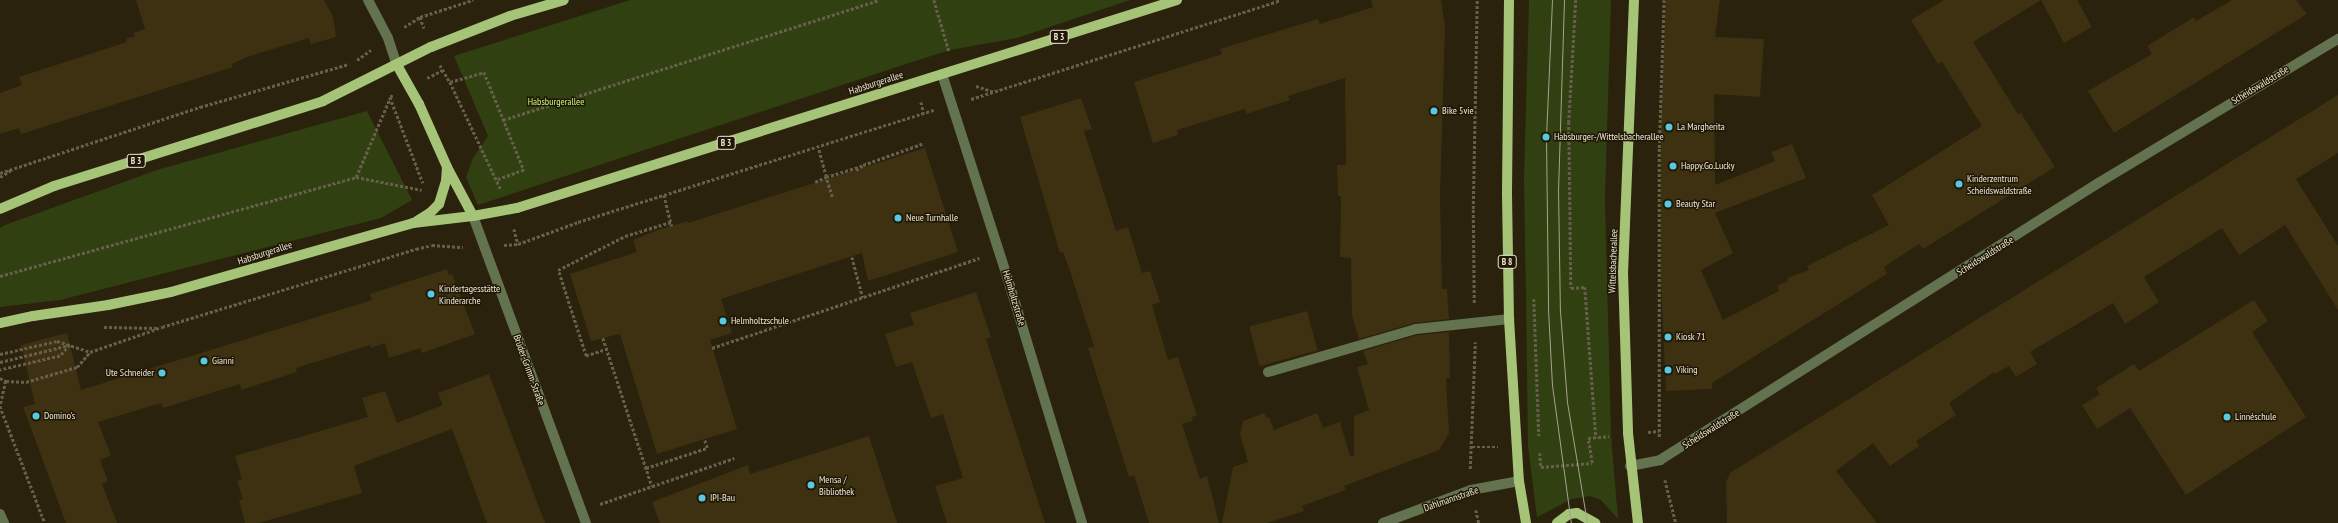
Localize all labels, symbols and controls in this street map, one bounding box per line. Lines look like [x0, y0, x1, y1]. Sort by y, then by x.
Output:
road number: B 3 [1049, 30, 1069, 44]
street label: Scheidswaldstraße [2229, 63, 2291, 107]
street label: Habsburgerallee [847, 69, 905, 97]
park label: Habsburgerallee [528, 96, 584, 108]
place label: Bike 5vie [1442, 105, 1474, 117]
marker: Bike 5vie [1429, 106, 1439, 116]
place label: La Margherita [1677, 121, 1725, 133]
marker: La Margherita [1664, 122, 1674, 132]
place label: Habsburger-/Wittelsbacherallee [1554, 131, 1664, 143]
marker: Habsburger-/Wittelsbacherallee [1541, 132, 1551, 142]
road number: B 3 [716, 136, 736, 150]
road number: B 3 [126, 154, 146, 168]
place label: Happy.Go.Lucky [1681, 160, 1734, 172]
marker: Happy.Go.Lucky [1668, 161, 1678, 171]
place label: Kinderzentrum Scheidswaldstraße [1967, 172, 2032, 196]
marker: Kinderzentrum Scheidswaldstraße [1954, 179, 1964, 189]
place label: Beauty Star [1676, 198, 1716, 210]
marker: Beauty Star [1663, 199, 1673, 209]
place label: Neue Turnhalle [906, 212, 958, 224]
marker: Neue Turnhalle [893, 213, 903, 223]
street label: Wittelsbacherallee [1606, 229, 1620, 293]
street label: Scheidswaldstraße [1954, 234, 2016, 278]
street label: Habsburgerallee [236, 239, 294, 267]
road number: B 8 [1497, 255, 1517, 269]
street label: Helmholtzstraße [1000, 269, 1028, 327]
place label: Kindertagesstätte Kinderarche [439, 282, 500, 306]
marker: Kindertagesstätte Kinderarche [426, 289, 436, 299]
place label: Helmholtzschule [731, 315, 789, 327]
marker: Helmholtzschule [718, 316, 728, 326]
place label: Kiosk 71 [1676, 331, 1706, 343]
marker: Kiosk 71 [1663, 332, 1673, 342]
street label: Brüder-Grimm-Straße [511, 333, 547, 407]
place label: Gianni [212, 355, 234, 367]
marker: Gianni [199, 356, 209, 366]
place label: Viking [1676, 364, 1698, 376]
marker: Viking [1663, 365, 1673, 375]
place label: Ute Schneider [106, 367, 154, 379]
marker: Ute Schneider [157, 368, 167, 378]
street label: Scheidswaldstraße [1680, 407, 1742, 451]
place label: Domino's [44, 410, 75, 422]
marker: Domino's [31, 411, 41, 421]
place label: Linnéschule [2235, 411, 2276, 423]
marker: Linnéschule [2222, 412, 2232, 422]
place label: Mensa / Bibliothek [819, 473, 854, 496]
marker: Mensa / Bibliothek [806, 480, 816, 490]
street label: Dahlmannstraße [1422, 484, 1480, 514]
place label: IPI-Bau [710, 492, 735, 504]
marker: IPI-Bau [697, 493, 707, 503]

